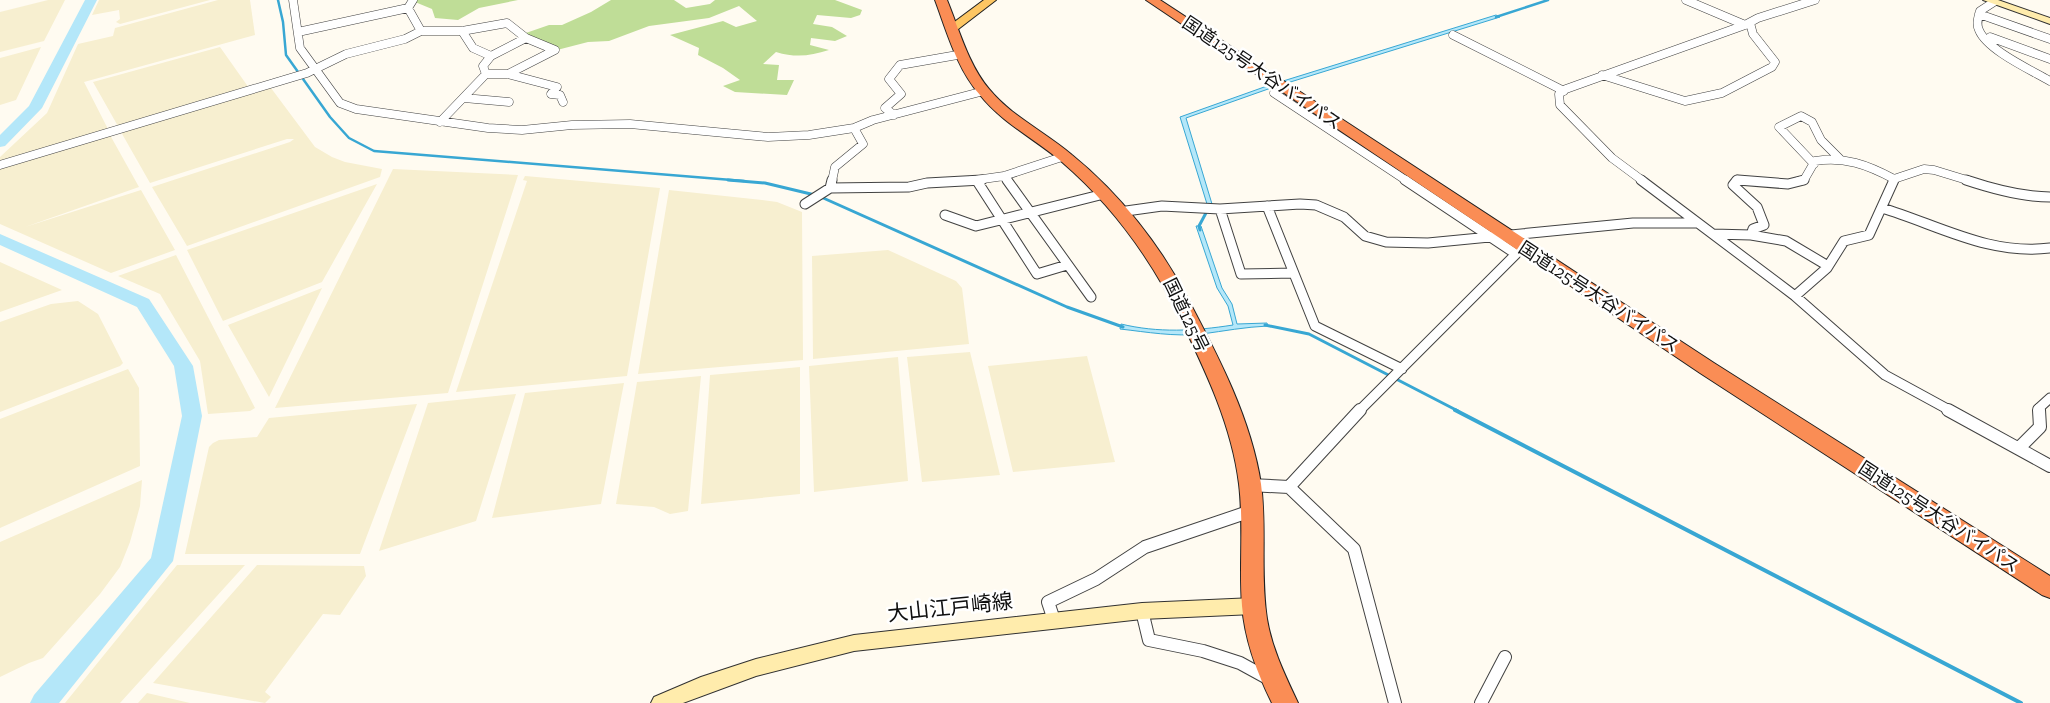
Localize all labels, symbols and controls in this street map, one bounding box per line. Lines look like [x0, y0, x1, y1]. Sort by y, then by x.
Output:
street label: 国道125号大谷バイパス [1178, 12, 1346, 134]
street label: 国道125号大谷バイパス [1515, 237, 1683, 357]
street label: 国道125号 [1159, 274, 1213, 356]
street label: 国道125号大谷バイパス [1855, 457, 2023, 577]
street label: 大山江戸崎線 [886, 588, 1014, 626]

